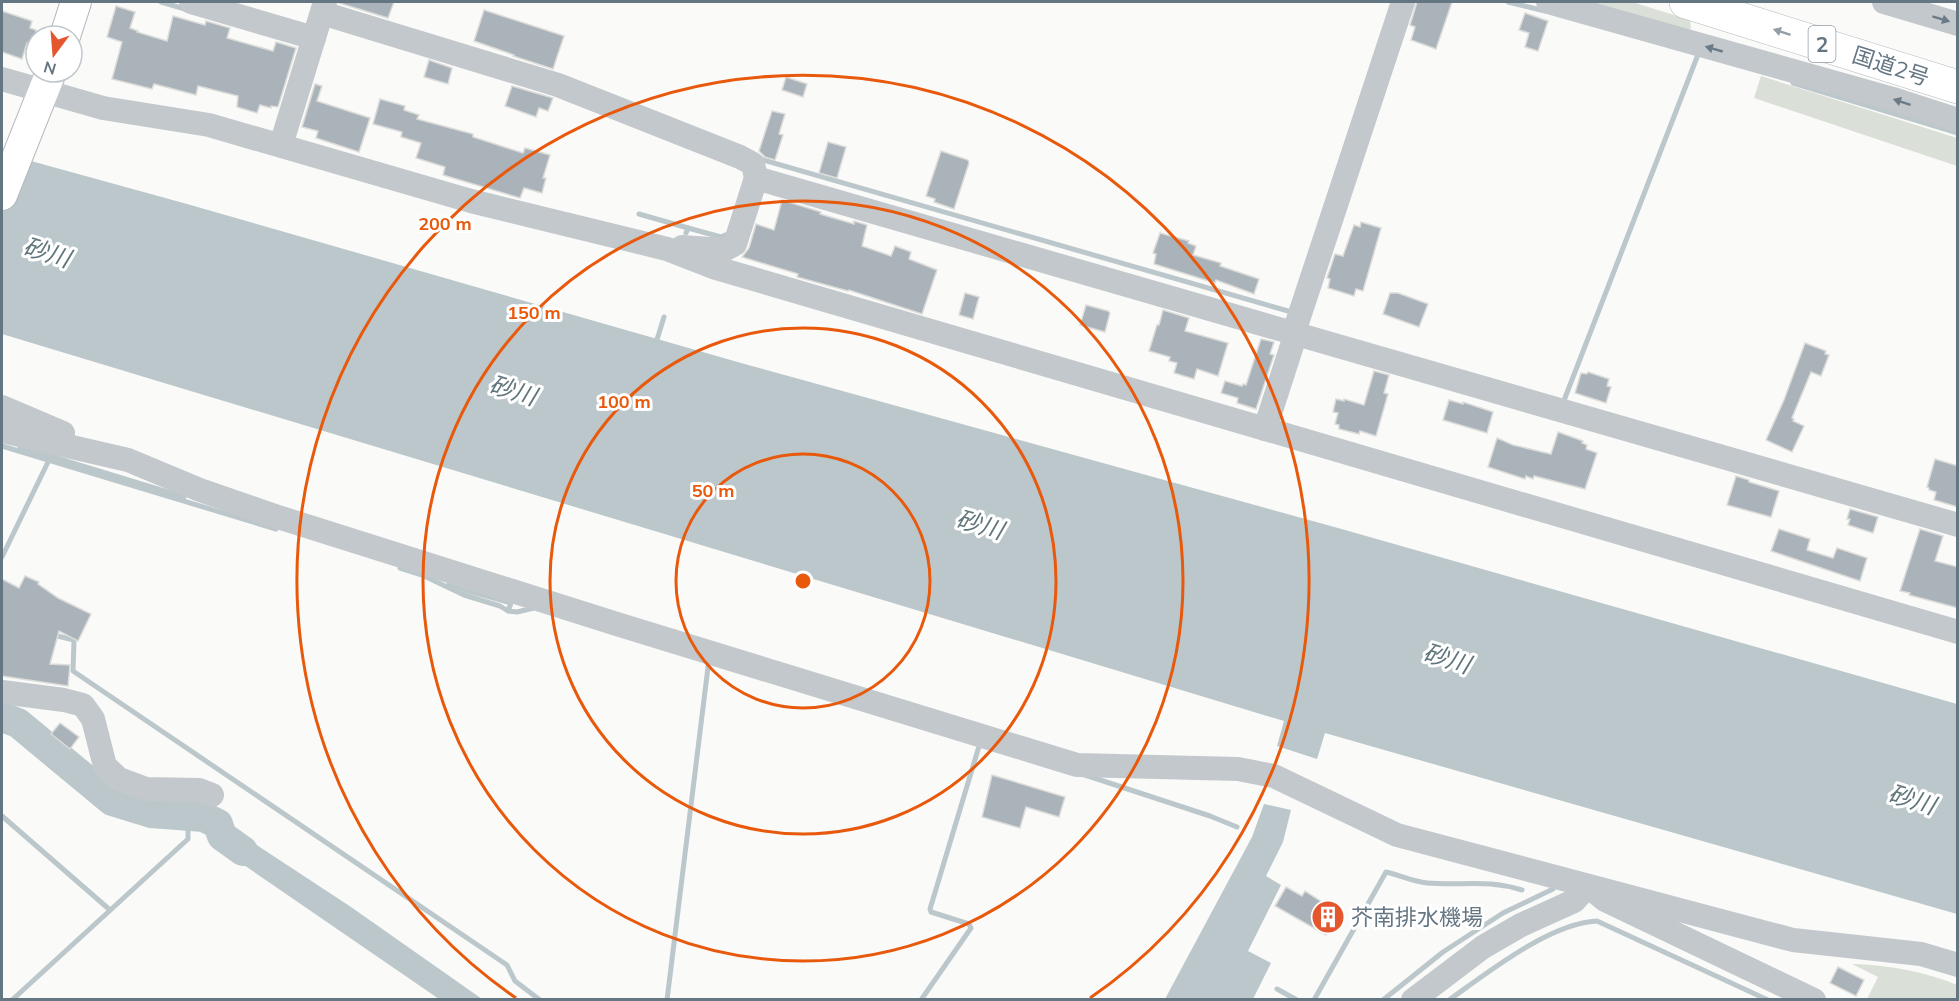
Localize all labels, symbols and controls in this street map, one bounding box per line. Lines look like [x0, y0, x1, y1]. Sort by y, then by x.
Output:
one-way arrow [1932, 15, 1950, 24]
north arrow [24, 24, 84, 84]
road number: 2 [1808, 26, 1836, 62]
one-way arrow [1773, 27, 1791, 36]
street label: 国道2号 [1849, 40, 1933, 92]
one-way arrow [1705, 44, 1723, 53]
text: N [41, 57, 58, 80]
one-way arrow [1893, 97, 1911, 106]
text: 200 m [418, 212, 472, 235]
water label: 砂川 [20, 231, 77, 274]
text: 150 m [507, 301, 561, 324]
water label: 砂川 [486, 369, 543, 412]
text: 100 m [597, 390, 651, 413]
text: 50 m [692, 479, 734, 502]
water label: 砂川 [953, 503, 1010, 546]
centre of rings [793, 571, 813, 591]
water label: 砂川 [1420, 637, 1477, 680]
water label: 砂川 [1885, 778, 1942, 821]
building icon: 芥南排水機場 [1310, 899, 1346, 935]
place label: 芥南排水機場 [1351, 903, 1483, 931]

